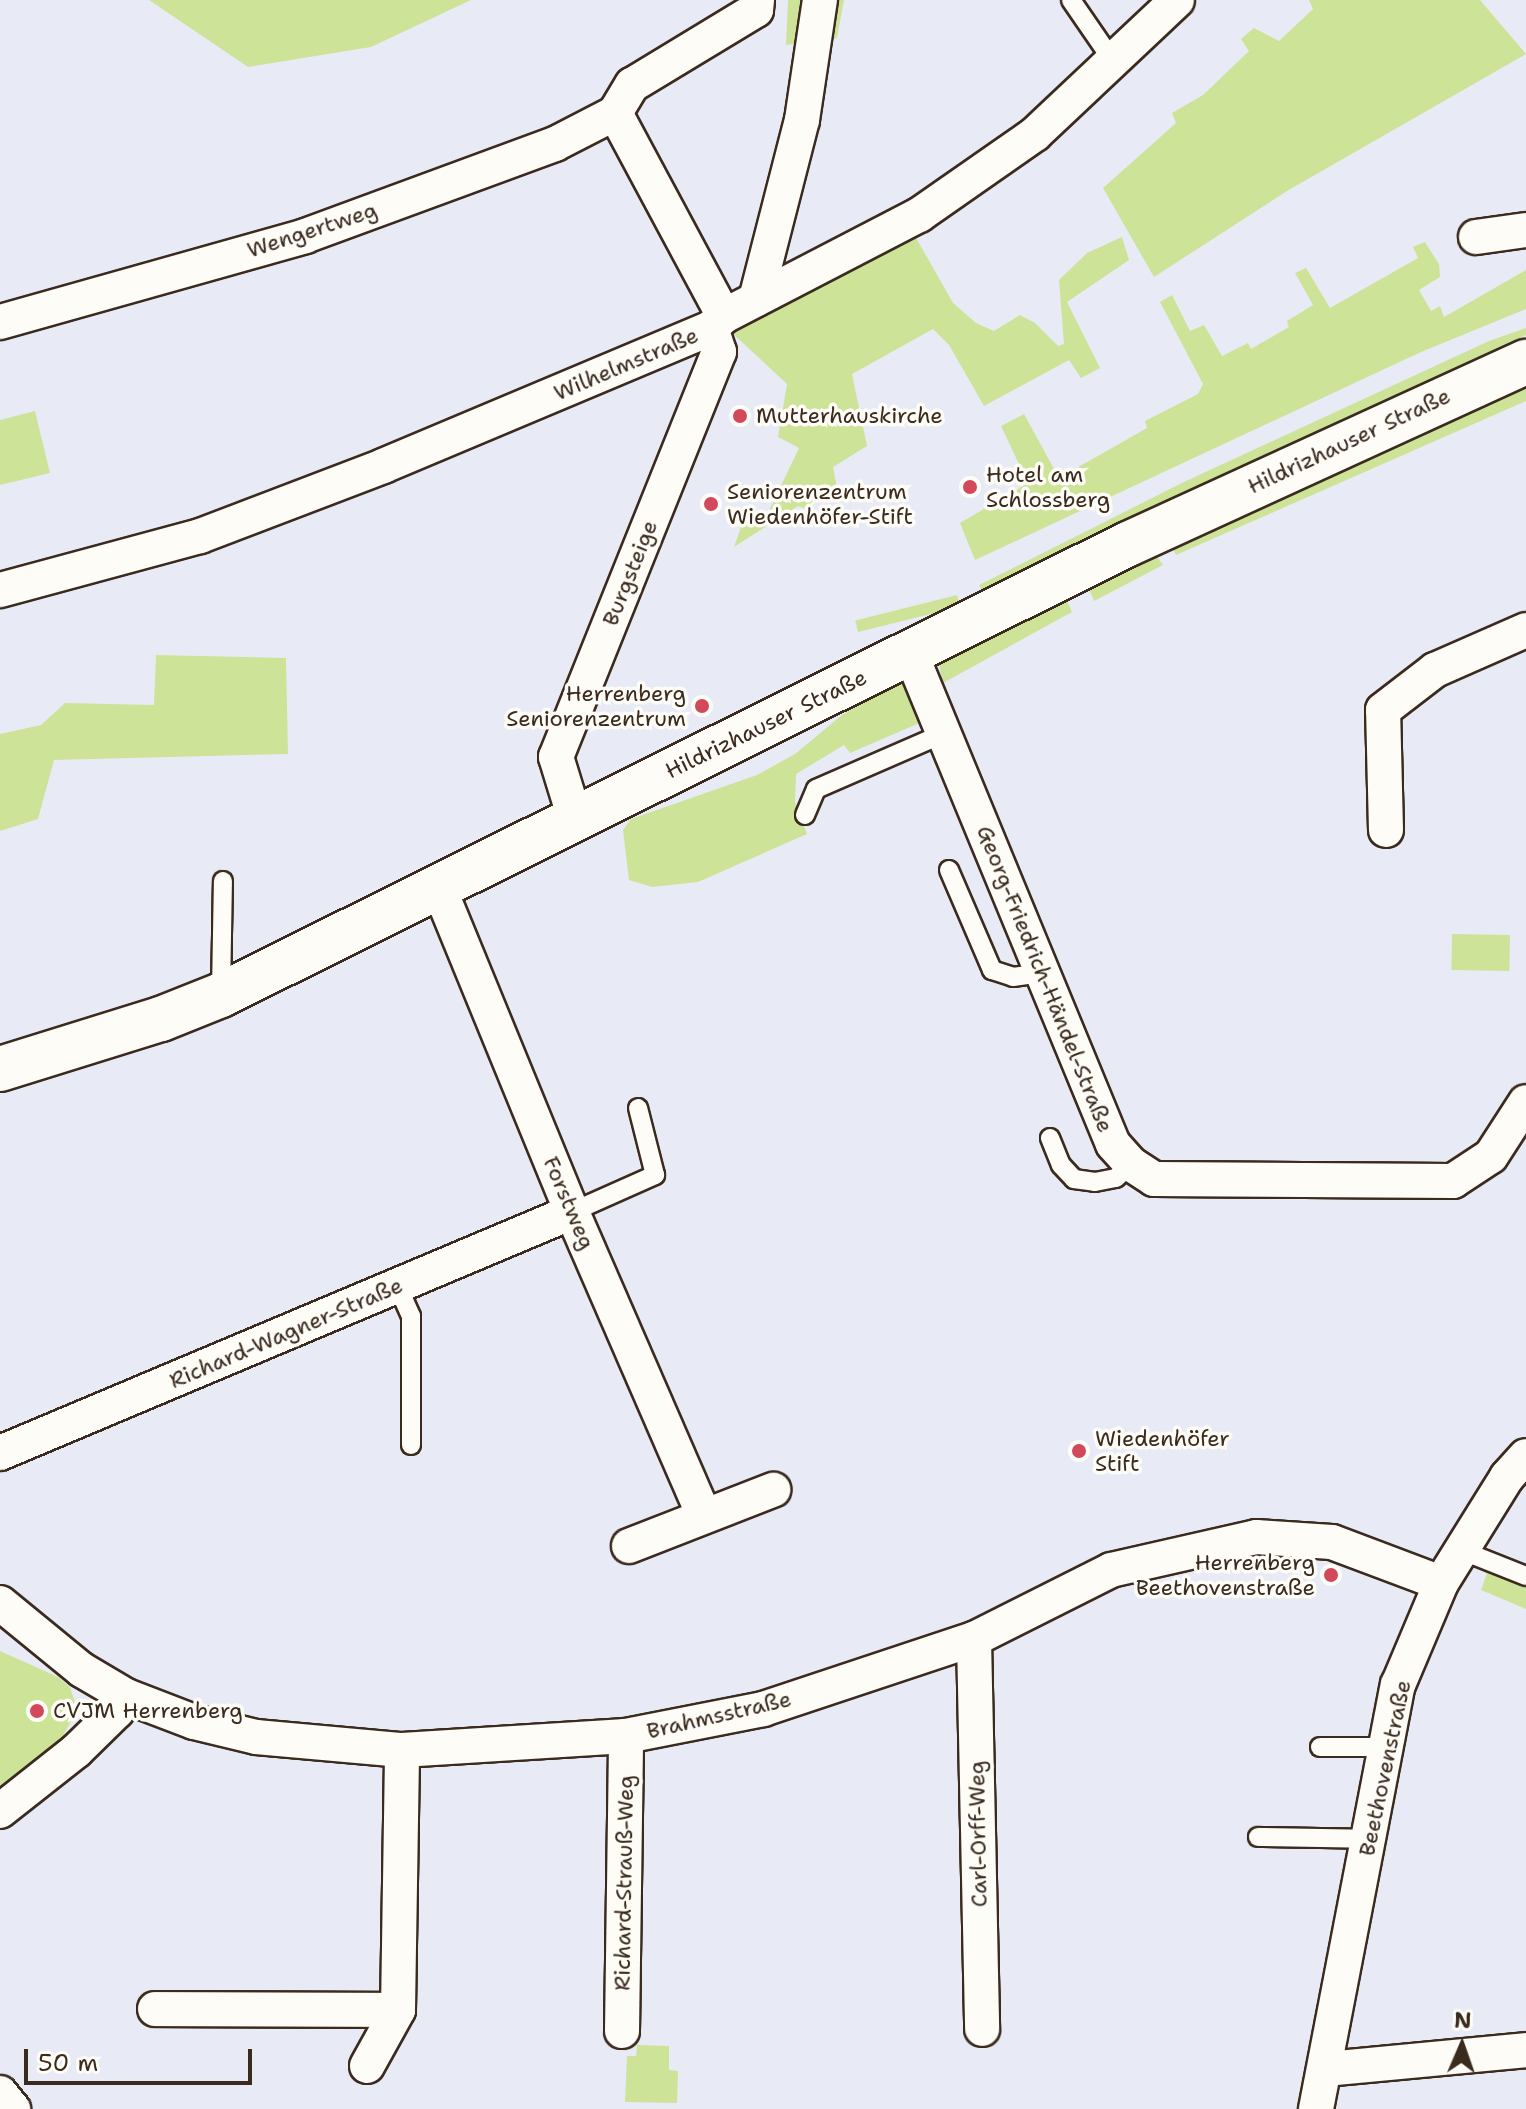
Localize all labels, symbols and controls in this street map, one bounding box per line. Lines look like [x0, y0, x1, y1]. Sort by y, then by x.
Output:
street label: Wengertweg [244, 197, 380, 263]
street label: Wilhelmstraße [550, 322, 702, 406]
street label: Hildrizhauser Straße [1243, 382, 1455, 500]
place label: Mutterhauskirche [756, 403, 943, 429]
marker: Mutterhauskirche [731, 407, 749, 425]
place label: Hotel am Schlossberg [986, 461, 1110, 512]
place label: Seniorenzentrum Wiedenhöfer-Stift [727, 478, 913, 530]
marker: Hotel am Schlossberg [961, 478, 979, 496]
marker: Seniorenzentrum Wiedenhöfer-Stift [702, 495, 720, 513]
street label: Burgsteige [597, 516, 663, 630]
street label: Hildrizhauser Straße [661, 664, 871, 784]
place label: Herrenberg Seniorenzentrum [506, 680, 686, 732]
marker: Herrenberg Seniorenzentrum [693, 697, 711, 715]
street label: Georg-Friedrich-Händel-Straße [971, 822, 1119, 1136]
street label: Forstweg [538, 1152, 600, 1254]
street label: Richard-Wagner-Straße [165, 1272, 407, 1394]
place label: Wiedenhöfer Stift [1095, 1425, 1230, 1476]
marker: Wiedenhöfer Stift [1070, 1442, 1088, 1460]
place label: Herrenberg Beethovenstraße [1136, 1549, 1315, 1600]
marker: Herrenberg Beethovenstraße [1322, 1566, 1340, 1584]
street label: Beethovenstraße [1353, 1678, 1417, 1858]
street label: Brahmsstraße [644, 1686, 794, 1744]
place label: CVJM Herrenberg [53, 1698, 243, 1724]
marker: CVJM Herrenberg [28, 1702, 46, 1720]
street label: Carl-Orff-Weg [964, 1761, 992, 1907]
street label: Richard-Strauß-Weg [609, 1775, 639, 1991]
north arrow [1422, 2005, 1502, 2085]
text: N [1454, 2006, 1472, 2035]
scale bar [28, 2033, 256, 2083]
text: 50 m [38, 2047, 98, 2079]

